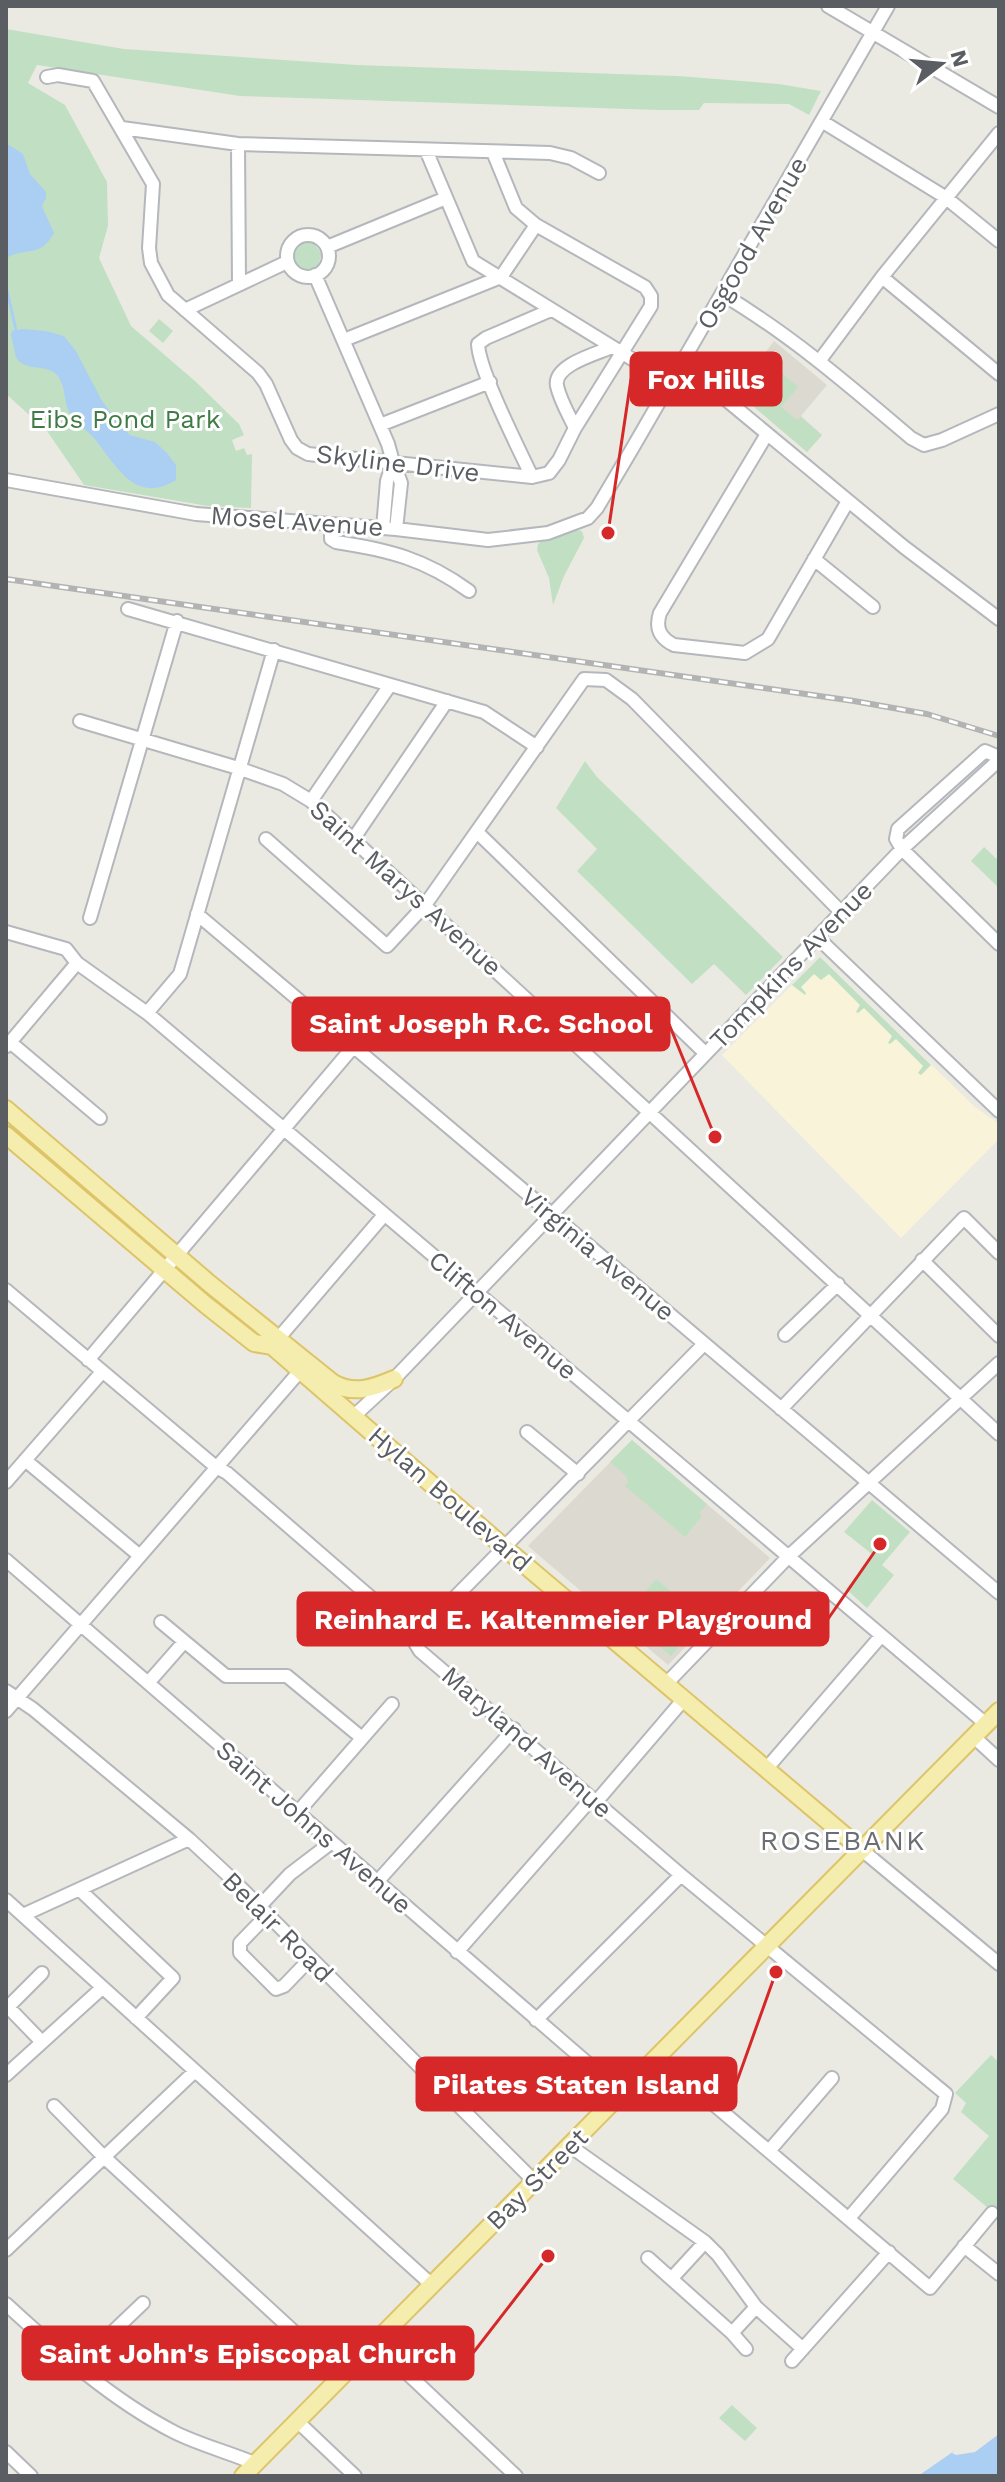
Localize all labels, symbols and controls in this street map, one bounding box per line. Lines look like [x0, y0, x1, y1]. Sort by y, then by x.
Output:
north arrow [901, 24, 981, 104]
text: N [945, 47, 974, 70]
street label: Osgood Avenue [690, 151, 814, 335]
callout: Fox Hills [631, 353, 781, 405]
text: Fox Hills [647, 363, 765, 396]
park label: Eibs Pond Park [30, 404, 221, 434]
street label: Skyline Drive [315, 438, 481, 488]
street label: Mosel Avenue [210, 500, 384, 542]
street label: Saint Marys Avenue [304, 794, 508, 982]
street label: Tompkins Avenue [704, 875, 878, 1055]
callout: Saint Joseph R.C. School [293, 998, 669, 1050]
text: Saint Joseph R.C. School [309, 1007, 653, 1040]
street label: Virginia Avenue [515, 1181, 681, 1327]
street label: Clifton Avenue [423, 1244, 583, 1386]
street label: Hylan Boulevard [363, 1420, 537, 1578]
callout: Reinhard E. Kaltenmeier Playground [298, 1593, 828, 1645]
text: Reinhard E. Kaltenmeier Playground [314, 1603, 812, 1636]
street label: Maryland Avenue [436, 1660, 618, 1824]
street label: Saint Johns Avenue [210, 1734, 418, 1920]
district label: ROSEBANK [760, 1824, 926, 1857]
street label: Belair Road [217, 1866, 339, 1988]
callout: Pilates Staten Island [417, 2058, 736, 2110]
text: Pilates Staten Island [432, 2068, 720, 2101]
street label: Bay Street [480, 2122, 594, 2236]
callout: Saint John's Episcopal Church [23, 2327, 473, 2379]
text: Saint John's Episcopal Church [39, 2337, 457, 2370]

